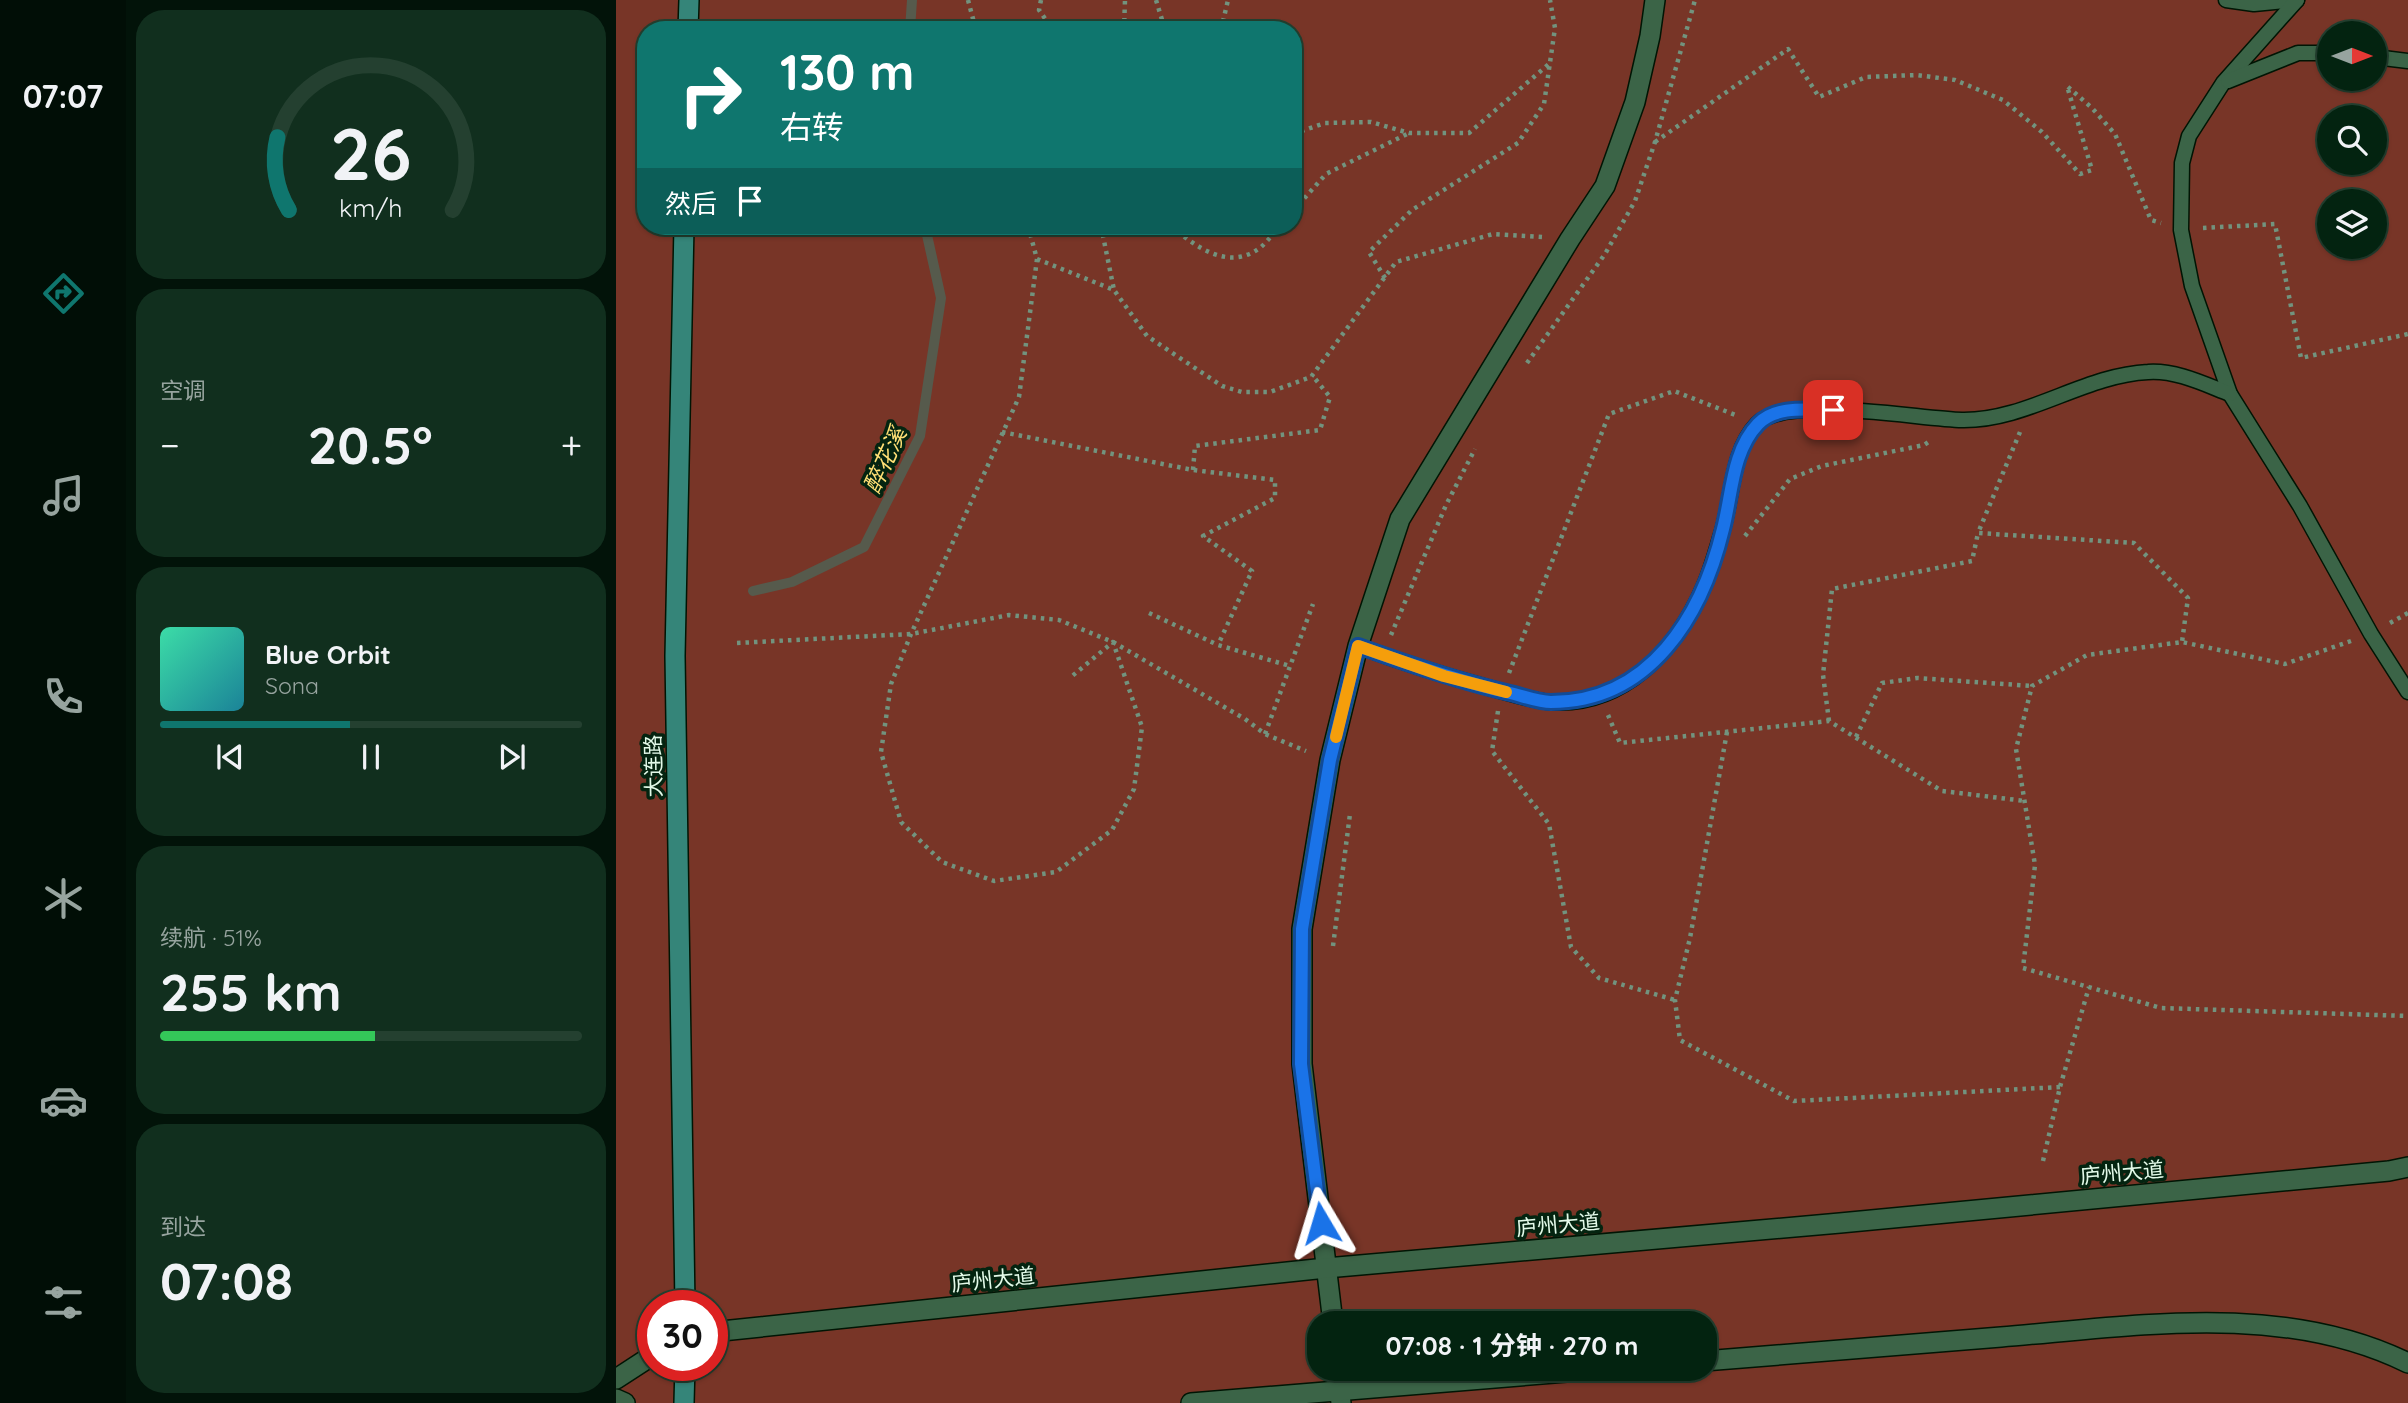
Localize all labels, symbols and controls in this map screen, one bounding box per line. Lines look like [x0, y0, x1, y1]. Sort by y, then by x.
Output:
north arrow [2317, 21, 2387, 91]
map controls [2317, 21, 2387, 259]
text: 130 m [780, 41, 914, 102]
icon: right [665, 49, 756, 140]
text: 07:07 [23, 76, 103, 116]
button: search [2317, 105, 2387, 175]
text: 右转 [780, 107, 844, 147]
text: 26 [330, 108, 412, 199]
icon: arrive [731, 182, 769, 220]
text: 然后 [665, 187, 717, 220]
button: layers [2317, 189, 2387, 259]
text: km/h [339, 192, 403, 223]
icon: directions [39, 269, 88, 318]
text: 空调 [160, 376, 206, 405]
pin [1803, 380, 1863, 440]
icon: arrive [1814, 391, 1852, 429]
text: 20.5° [308, 412, 433, 477]
water label: 醉花溪 [857, 420, 914, 497]
text: − [160, 421, 180, 469]
text: + [561, 421, 582, 469]
icon: music [39, 471, 88, 520]
text: Blue Orbit [265, 638, 391, 671]
text: Sona [265, 671, 319, 700]
icon: phone [39, 672, 88, 721]
street label: 大连路 [639, 734, 667, 798]
icon: previous [211, 738, 249, 776]
icon: pause [352, 738, 390, 776]
icon: next [493, 738, 531, 776]
icon: climate [39, 874, 88, 923]
text: 续航 · 51% [160, 923, 262, 952]
text: 255 km [160, 959, 342, 1024]
icon: car [39, 1076, 88, 1125]
street label: 庐州大道 [2079, 1155, 2165, 1189]
position arrow [1284, 1186, 1358, 1260]
street label: 庐州大道 [1515, 1207, 1601, 1241]
text: 到达 [160, 1212, 206, 1241]
text: 07:08 [160, 1248, 293, 1313]
street label: 庐州大道 [950, 1262, 1036, 1296]
icon: filters [39, 1278, 88, 1327]
speed limit sign: 30 [637, 1290, 728, 1381]
text: 07:08 · 1 分钟 · 270 m [1386, 1329, 1638, 1362]

